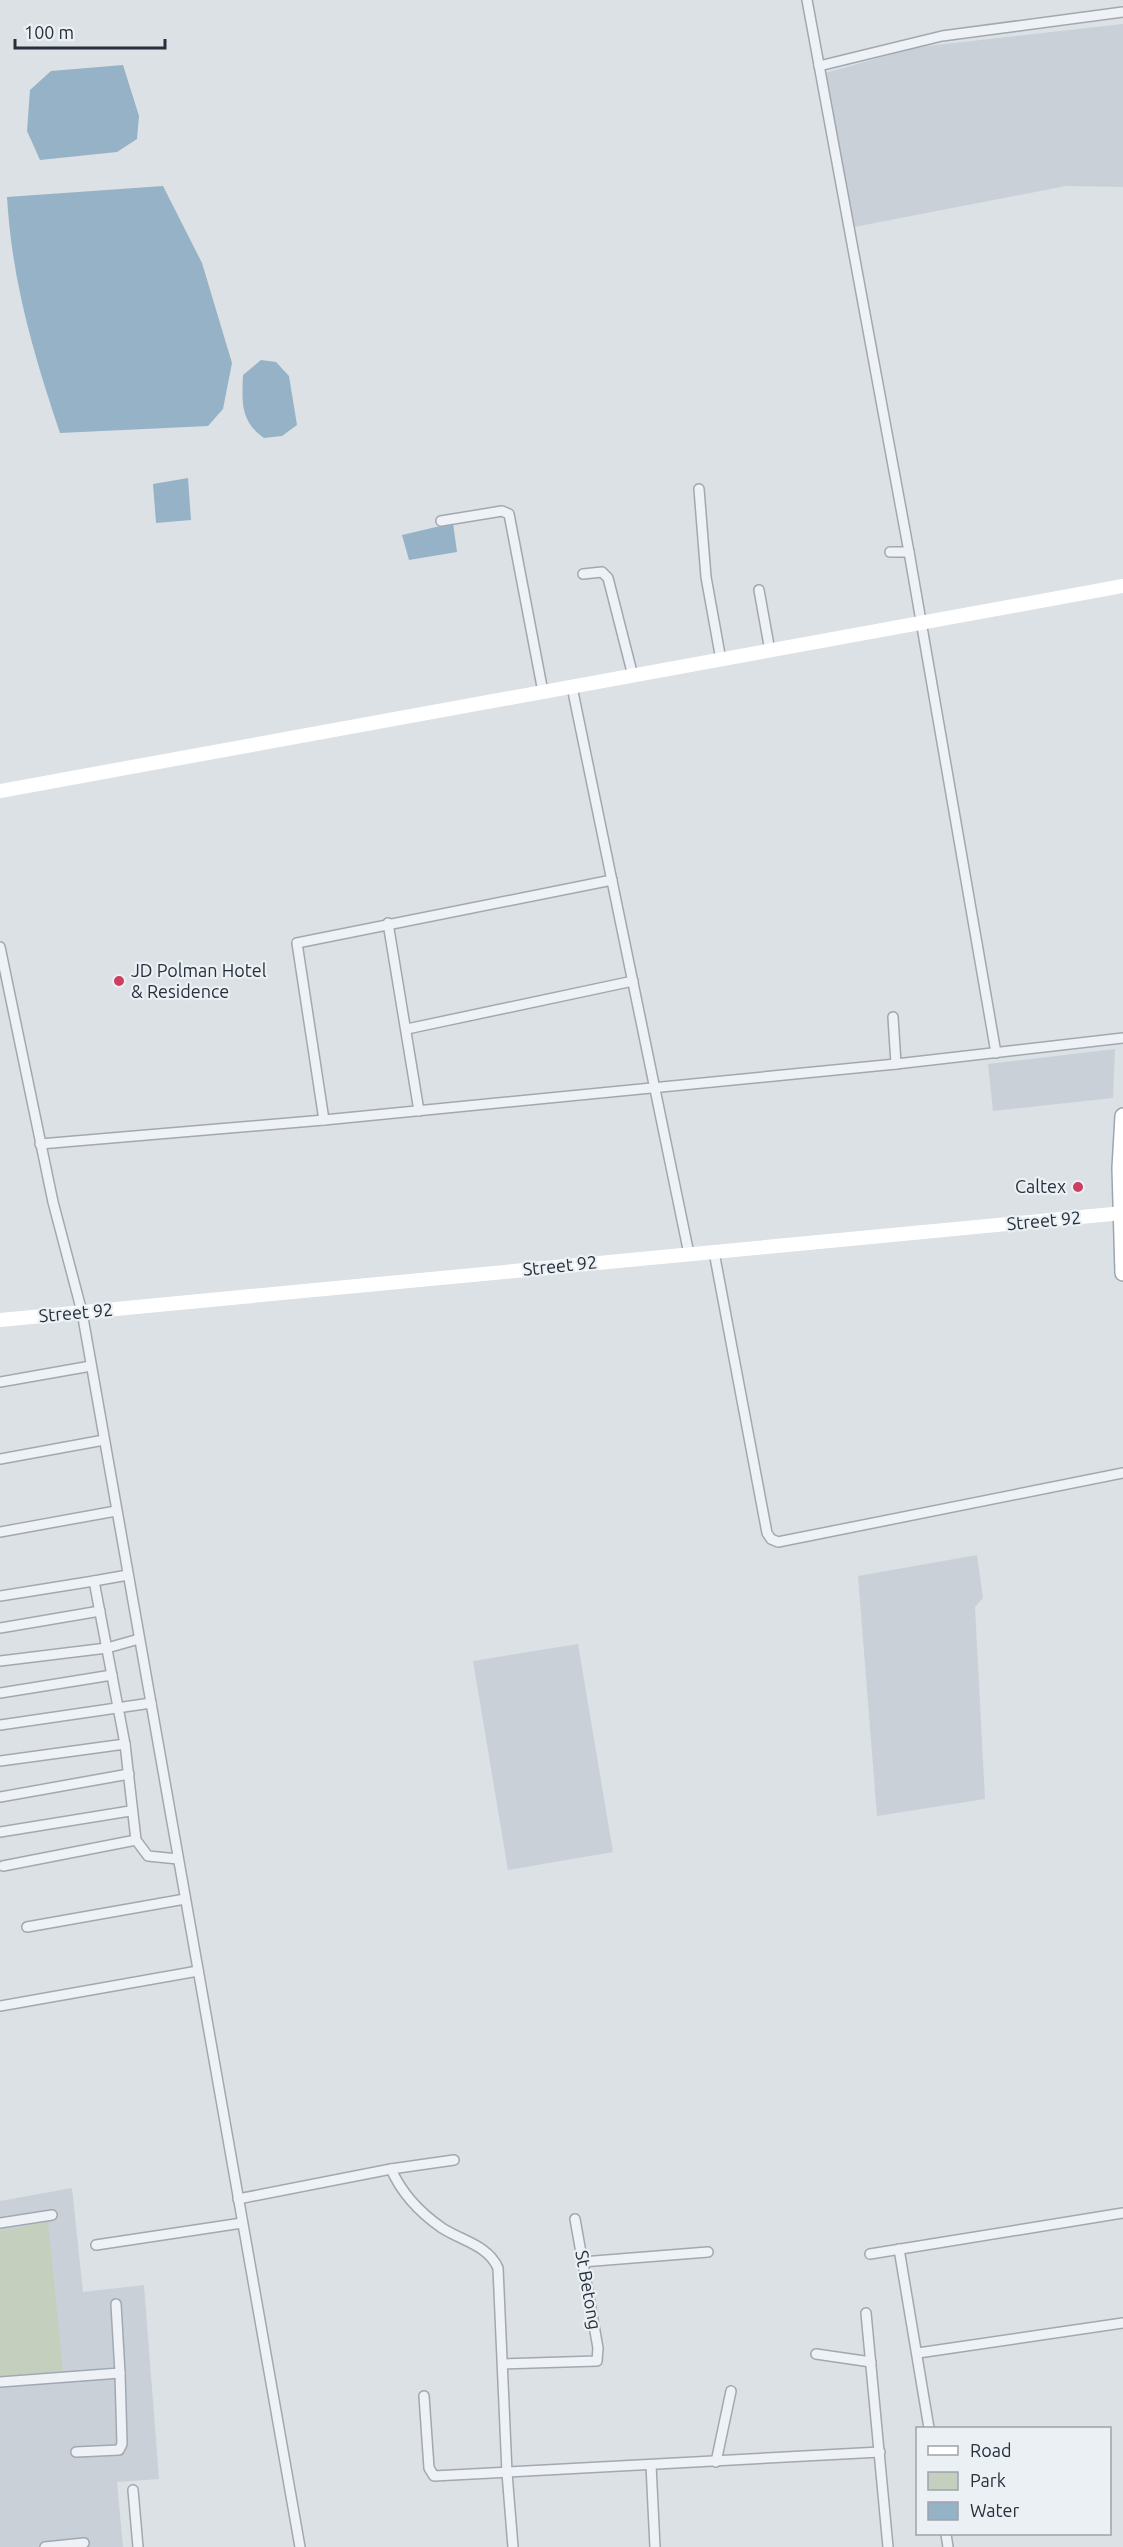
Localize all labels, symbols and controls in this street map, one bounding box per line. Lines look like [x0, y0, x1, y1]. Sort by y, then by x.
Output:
scale bar [15, 12, 165, 50]
text: 100 m [24, 22, 74, 42]
place label: JD Polman Hotel & Residence [131, 960, 267, 1001]
marker: JD Polman Hotel & Residence [112, 974, 126, 988]
place label: Caltex [1015, 1176, 1066, 1196]
marker: Caltex [1071, 1180, 1085, 1194]
street label: Street 92 [1006, 1207, 1082, 1233]
street label: Street 92 [522, 1251, 598, 1279]
street label: Street 92 [38, 1299, 114, 1325]
street label: St Betong [572, 2249, 606, 2331]
legend [916, 2427, 1111, 2535]
text: Road [970, 2440, 1012, 2460]
text: Park [970, 2470, 1006, 2490]
text: Water [970, 2500, 1020, 2520]

